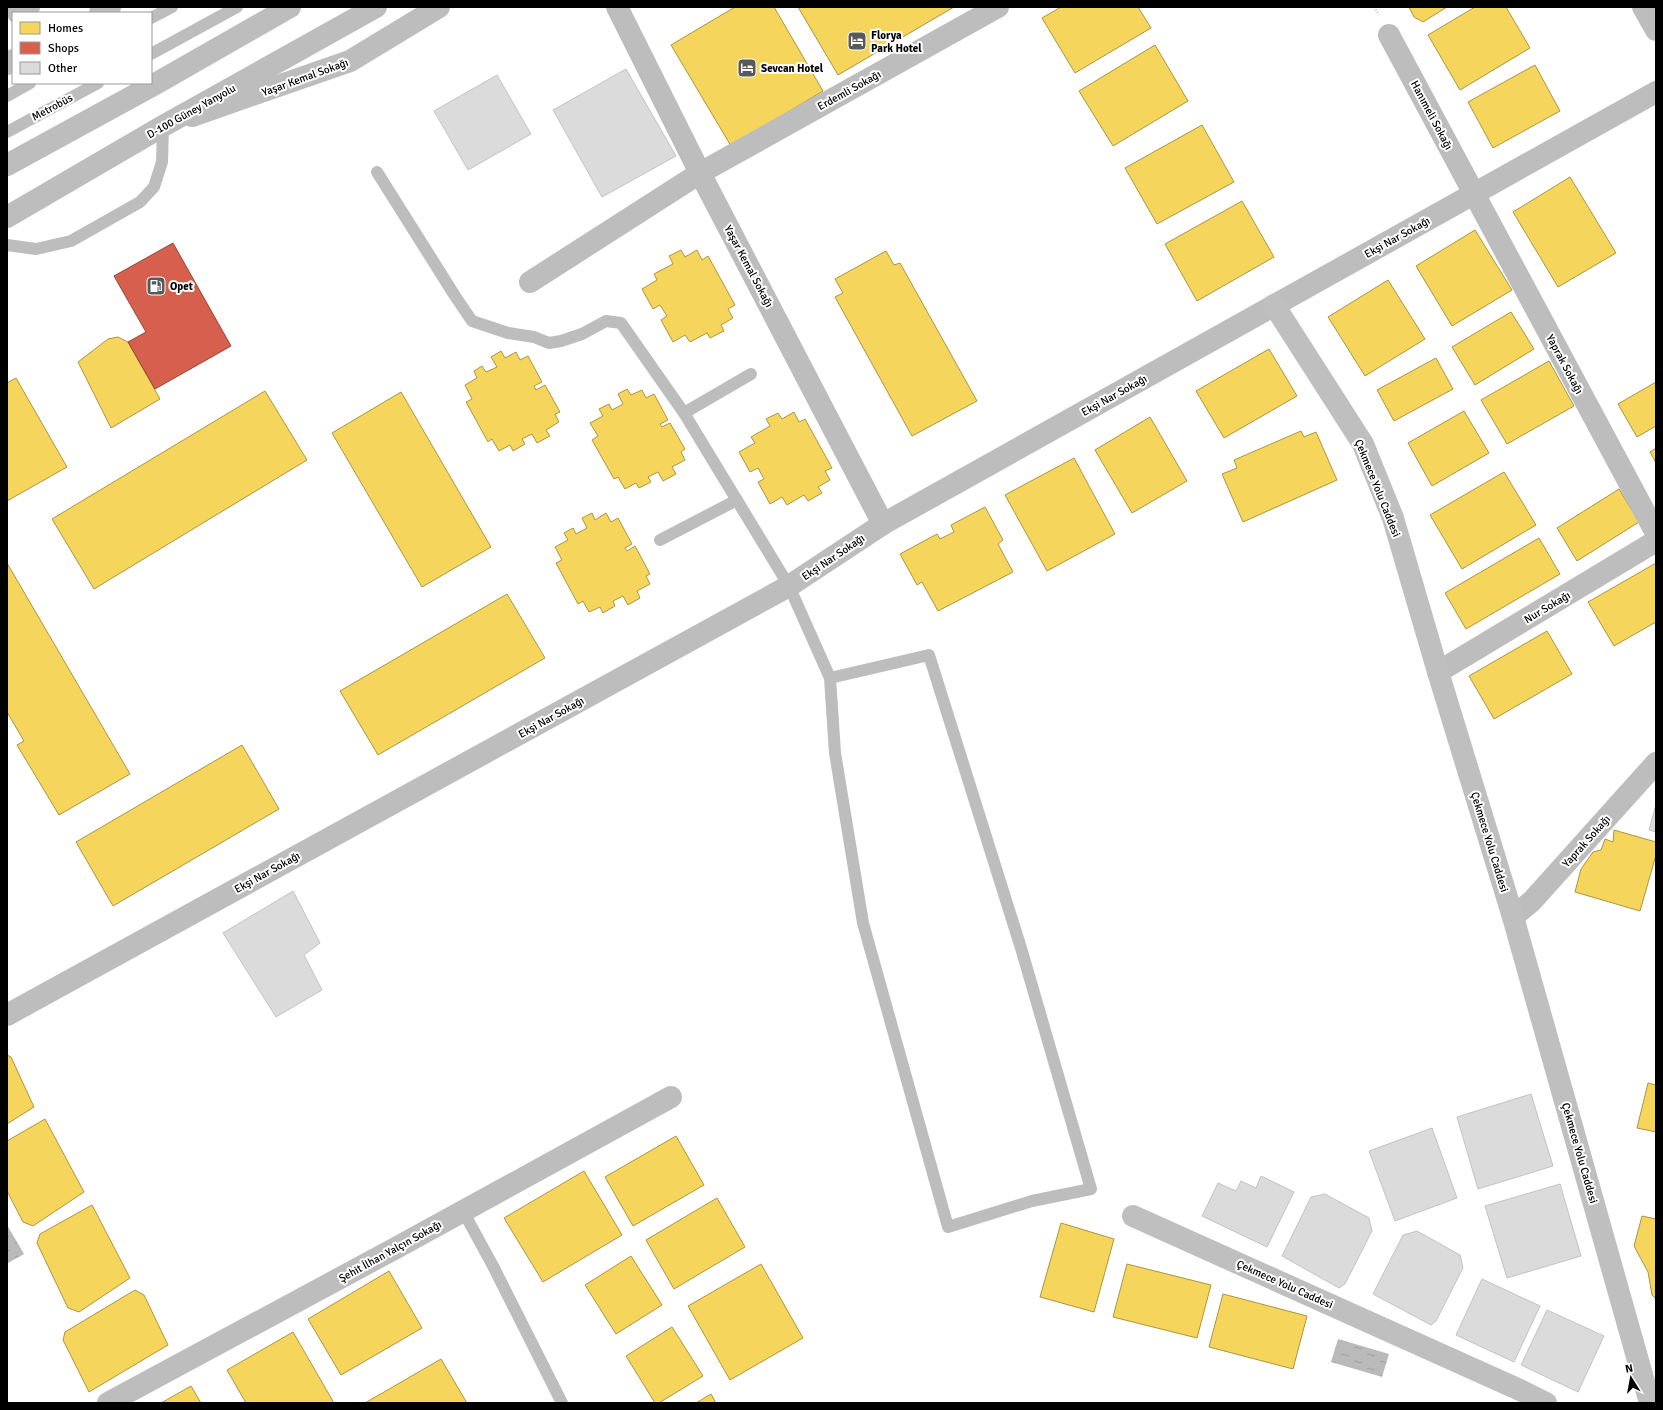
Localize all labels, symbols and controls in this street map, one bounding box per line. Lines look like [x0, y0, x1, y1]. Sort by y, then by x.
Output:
legend [12, 12, 152, 84]
text: Homes [48, 21, 83, 36]
place label: Florya Park Hotel [871, 29, 922, 55]
hotel icon: Florya Park Hotel [846, 30, 868, 52]
text: Shops [48, 41, 79, 56]
street label: Yaşar Kemal Sokağı [260, 56, 350, 99]
hotel icon: Sevcan Hotel [736, 57, 758, 79]
text: Other [48, 61, 78, 76]
place label: Sevcan Hotel [761, 62, 824, 75]
street label: Erdemli Sokağı [815, 68, 883, 113]
street label: Hanımeli Sokağı [1408, 78, 1455, 152]
street label: D-100 Güney Yanyolu [145, 82, 238, 141]
street label: Metrobüs [30, 91, 75, 124]
street label: Ekşi Nar Sokağı [1362, 214, 1432, 261]
street label: Yaşar Kemal Sokağı [721, 223, 776, 309]
fuel station icon: Opet [145, 275, 167, 297]
place label: Opet [170, 280, 193, 293]
street label: Yaprak Sokağı [1543, 332, 1586, 396]
street label: Ekşi Nar Sokağı [1079, 372, 1149, 419]
street label: Çekmece Yolu Caddesi [1352, 437, 1403, 539]
street label: Ekşi Nar Sokağı [799, 532, 867, 583]
street label: Nur Sokağı [1522, 589, 1573, 626]
street label: Ekşi Nar Sokağı [516, 694, 586, 741]
street label: Çekmece Yolu Caddesi [1468, 790, 1511, 894]
street label: Yaprak Sokağı [1560, 813, 1613, 870]
street label: Ekşi Nar Sokağı [232, 849, 302, 896]
street label: Çekmece Yolu Caddesi [1559, 1101, 1600, 1205]
street label: Şehit İlhan Yalçın Sokağı [336, 1217, 444, 1285]
street label: Çekmece Yolu Caddesi [1235, 1257, 1335, 1312]
north arrow [1611, 1358, 1651, 1398]
text: N [1624, 1362, 1634, 1376]

